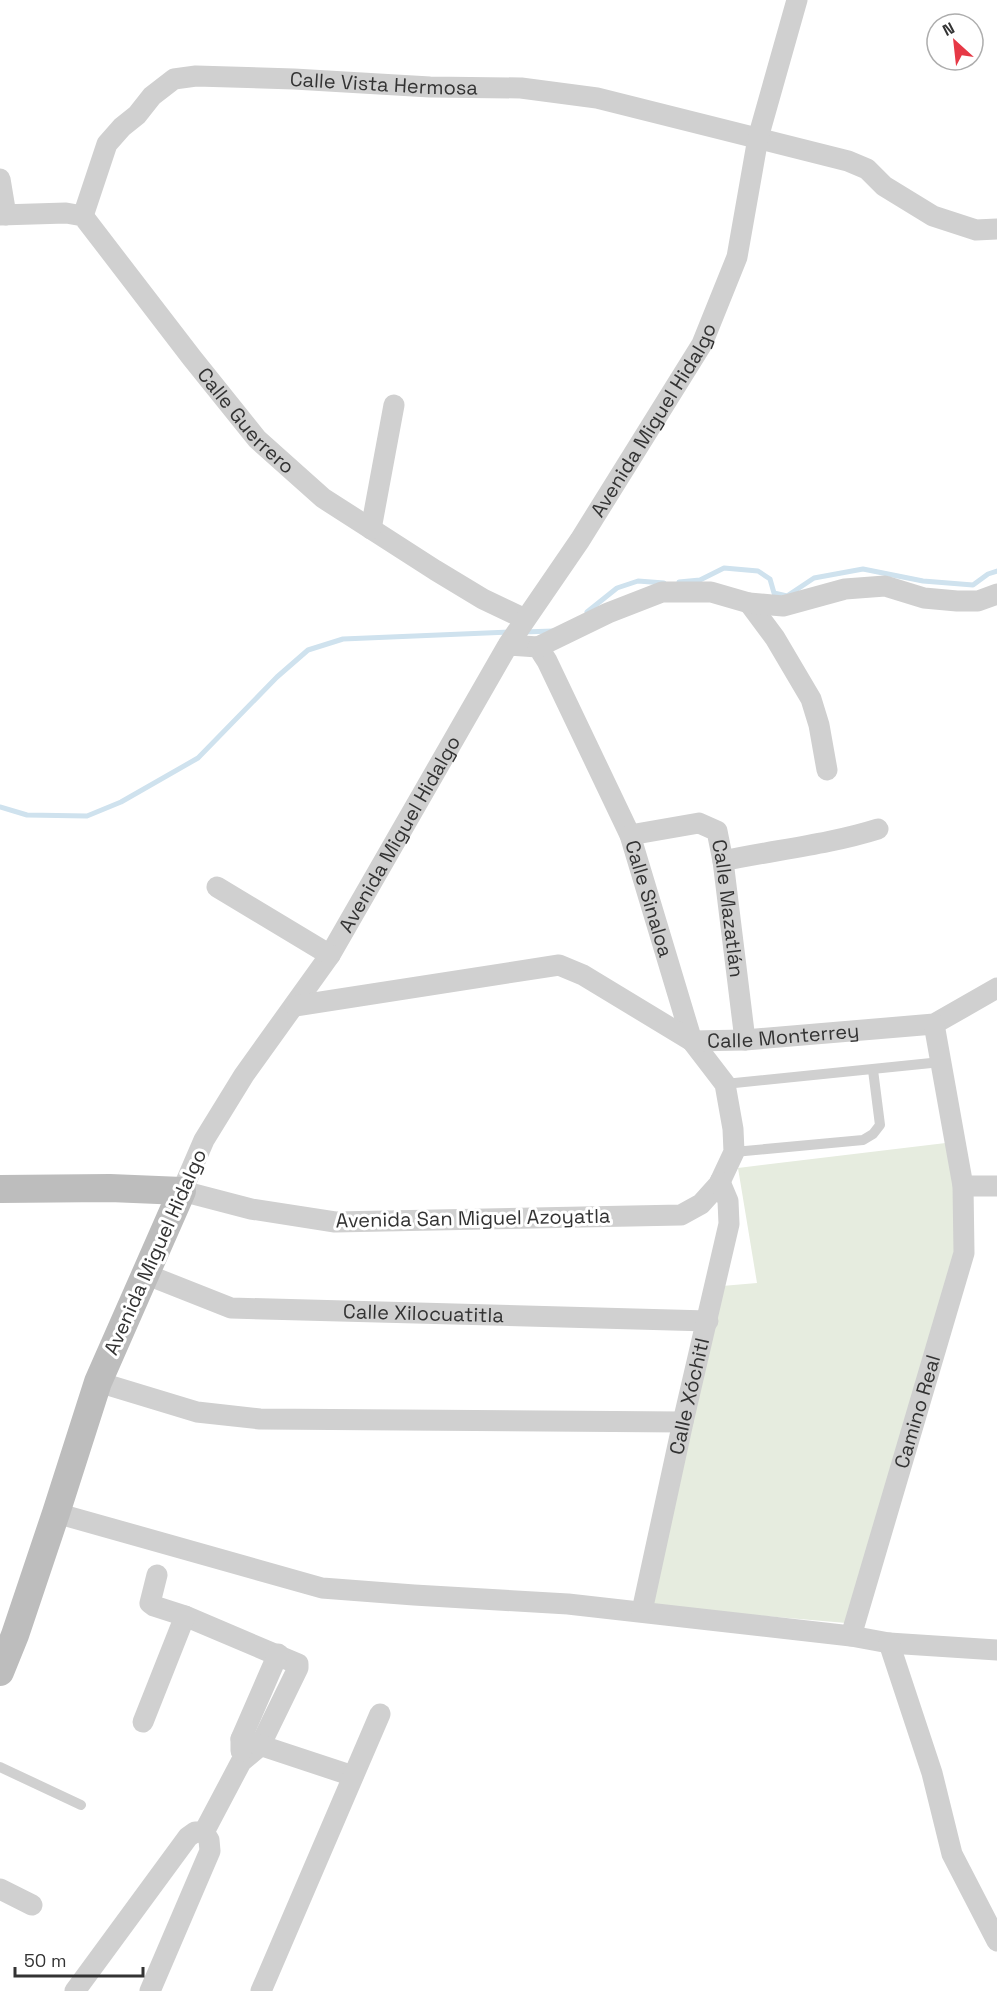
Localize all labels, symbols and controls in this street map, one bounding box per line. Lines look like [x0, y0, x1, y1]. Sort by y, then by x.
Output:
north arrow [925, 12, 985, 72]
text: N [939, 17, 958, 41]
street label: Calle Vista Hermosa [289, 66, 478, 101]
street label: Avenida Miguel Hidalgo [584, 319, 722, 522]
street label: Calle Guerrero [192, 362, 300, 479]
street label: Avenida Miguel Hidalgo [333, 731, 466, 937]
street label: Calle Sinaloa [619, 837, 679, 960]
street label: Calle Mazatlán [706, 837, 750, 979]
street label: Calle Monterrey [707, 1017, 860, 1054]
street label: Avenida Miguel Hidalgo [98, 1145, 212, 1359]
street label: Avenida San Miguel Azoyatla [335, 1203, 611, 1233]
street label: Calle Xilocuatitla [343, 1298, 504, 1328]
street label: Calle Xóchitl [663, 1335, 715, 1457]
street label: Camino Real [888, 1352, 946, 1471]
scale bar [15, 1940, 142, 1978]
text: 50 m [24, 1949, 66, 1972]

